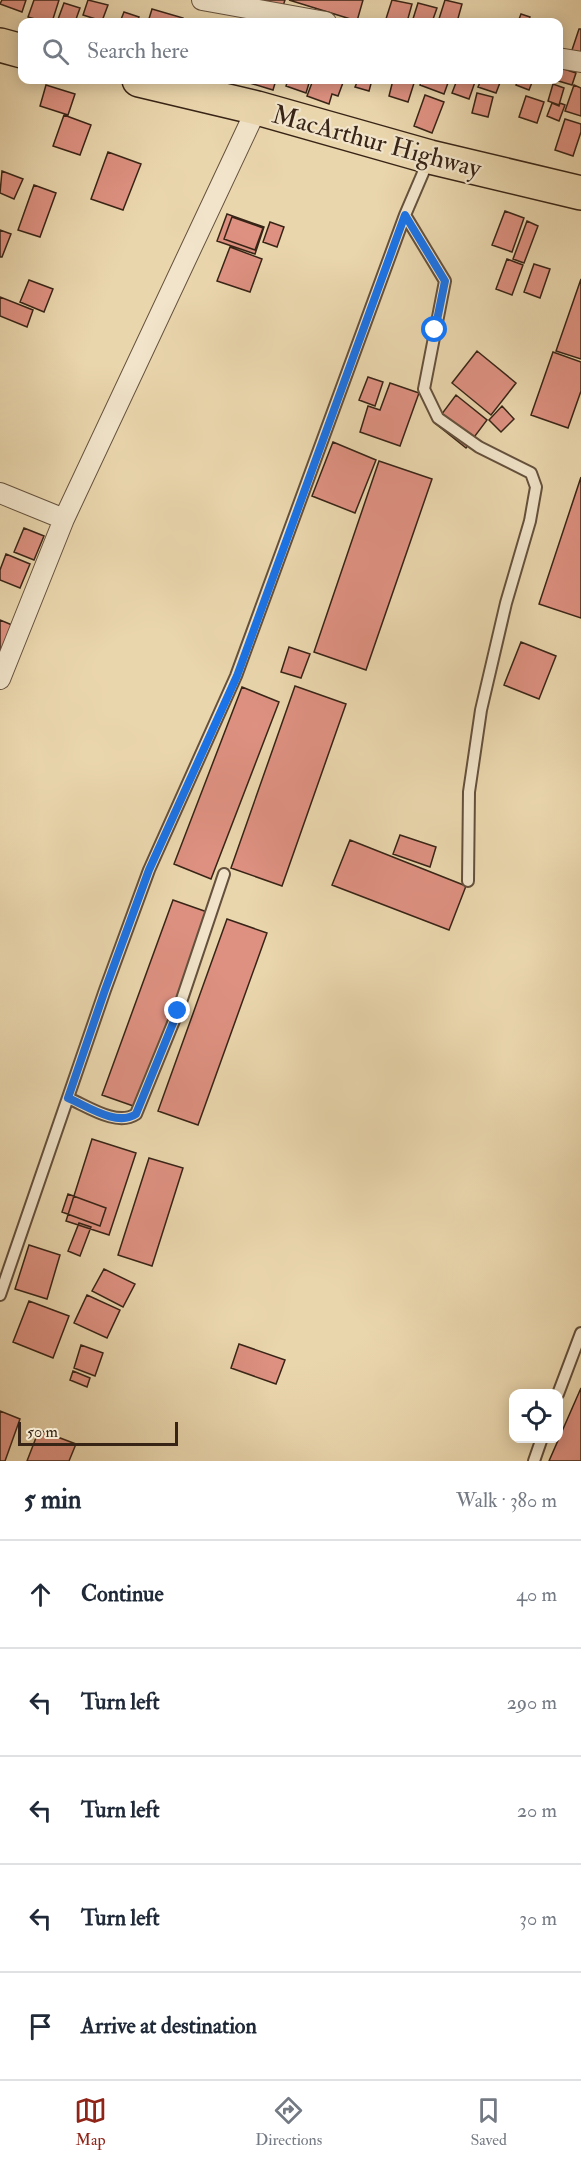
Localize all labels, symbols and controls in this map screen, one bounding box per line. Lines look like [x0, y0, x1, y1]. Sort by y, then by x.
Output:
search box [18, 18, 563, 84]
icon: search [39, 35, 72, 68]
text: Search here [87, 37, 189, 65]
street label: MacArthur Highway [269, 99, 485, 185]
route start [421, 316, 447, 342]
route end [164, 997, 190, 1023]
map controls [509, 1389, 563, 1443]
button: locate [509, 1389, 563, 1443]
scale bar [18, 1419, 178, 1446]
text: 50 m [27, 1422, 58, 1442]
text: 5 min [24, 1484, 81, 1516]
text: Walk · 380 m [456, 1488, 557, 1513]
icon: ahead [24, 1578, 57, 1611]
text: Continue [81, 1580, 164, 1608]
text: 40 m [516, 1582, 557, 1607]
icon: left [24, 1686, 57, 1719]
text: Turn left [81, 1688, 160, 1716]
text: 290 m [507, 1690, 557, 1715]
icon: left [24, 1794, 57, 1827]
text: Turn left [81, 1796, 160, 1824]
text: 20 m [517, 1798, 557, 1823]
icon: left [24, 1902, 57, 1935]
text: Turn left [81, 1904, 160, 1932]
text: 30 m [519, 1906, 557, 1931]
icon: arrive [24, 2010, 57, 2043]
text: Arrive at destination [81, 2012, 257, 2040]
tab: Map [74, 2094, 107, 2150]
tab: Directions [255, 2094, 322, 2150]
tab: Saved [470, 2094, 507, 2150]

